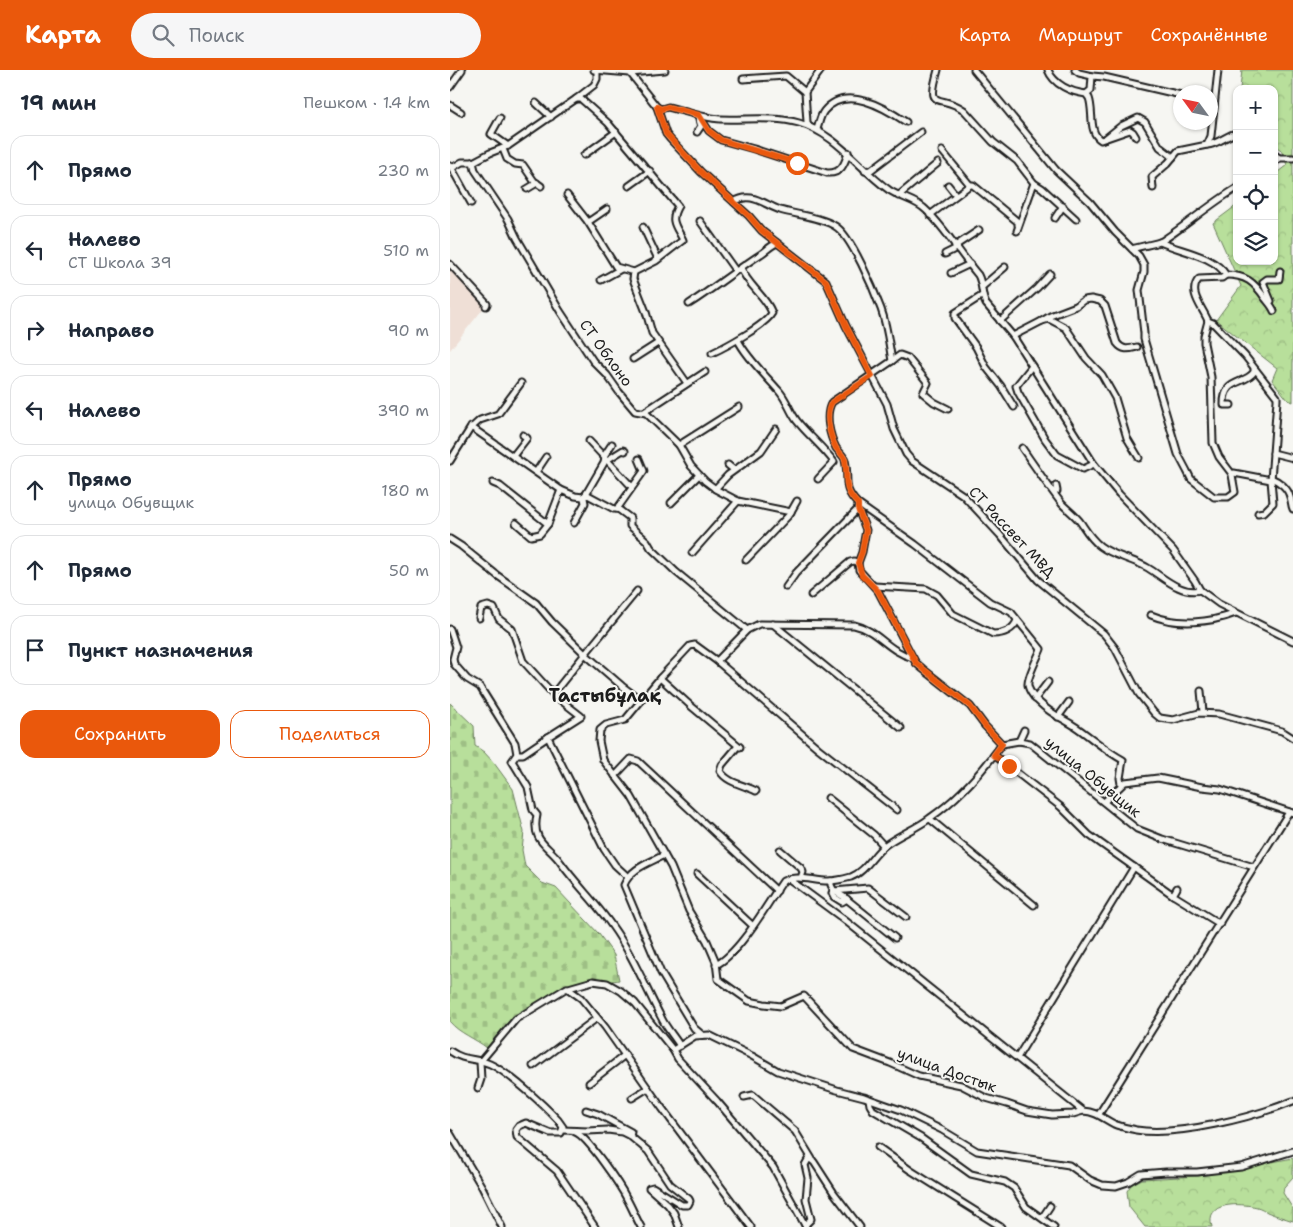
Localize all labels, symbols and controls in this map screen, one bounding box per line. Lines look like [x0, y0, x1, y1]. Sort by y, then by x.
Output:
search box [131, 13, 481, 58]
text: Карта [25, 19, 101, 51]
icon: search [149, 21, 177, 49]
text: Поиск [189, 23, 244, 48]
text: Карта [959, 23, 1010, 47]
text: Маршрут [1038, 23, 1122, 47]
text: Сохранённые [1150, 23, 1268, 47]
north arrow [1173, 85, 1218, 130]
map controls [1233, 85, 1278, 265]
button: + [1233, 85, 1278, 130]
text: 19 мин [20, 89, 97, 117]
text: Пешком · 1.4 km [303, 92, 430, 113]
button: − [1233, 130, 1278, 175]
route start [786, 152, 809, 175]
icon: ahead [21, 156, 49, 184]
text: Прямо [68, 158, 132, 183]
text: 230 m [377, 160, 429, 181]
button: locate [1233, 175, 1278, 220]
button: layers [1233, 220, 1278, 265]
text: Налево [68, 227, 141, 252]
icon: left [21, 236, 49, 264]
text: 510 m [383, 240, 429, 261]
text: СТ Школа 39 [68, 252, 172, 273]
street label: СТ Облоно [575, 315, 637, 391]
icon: right [21, 316, 49, 344]
text: Направо [68, 318, 154, 343]
text: 90 m [388, 320, 429, 341]
icon: left [21, 396, 49, 424]
text: Налево [68, 398, 141, 423]
text: 390 m [377, 400, 429, 421]
text: Прямо [68, 467, 132, 492]
icon: ahead [21, 476, 49, 504]
text: 180 m [381, 480, 429, 501]
street label: СТ Рассвет МВД [964, 482, 1060, 583]
text: улица Обувщик [68, 492, 194, 513]
icon: ahead [21, 556, 49, 584]
text: Прямо [68, 558, 132, 583]
text: 50 m [389, 560, 429, 581]
icon: arrive [21, 636, 49, 664]
text: Пункт назначения [68, 638, 253, 663]
district label: Тастыбұлақ [549, 684, 661, 708]
button: Сохранить [20, 710, 220, 758]
button: Поделиться [230, 710, 430, 758]
street label: улица Обувщик [1041, 732, 1145, 822]
route end [998, 755, 1021, 778]
street label: улица Достык [895, 1043, 999, 1097]

